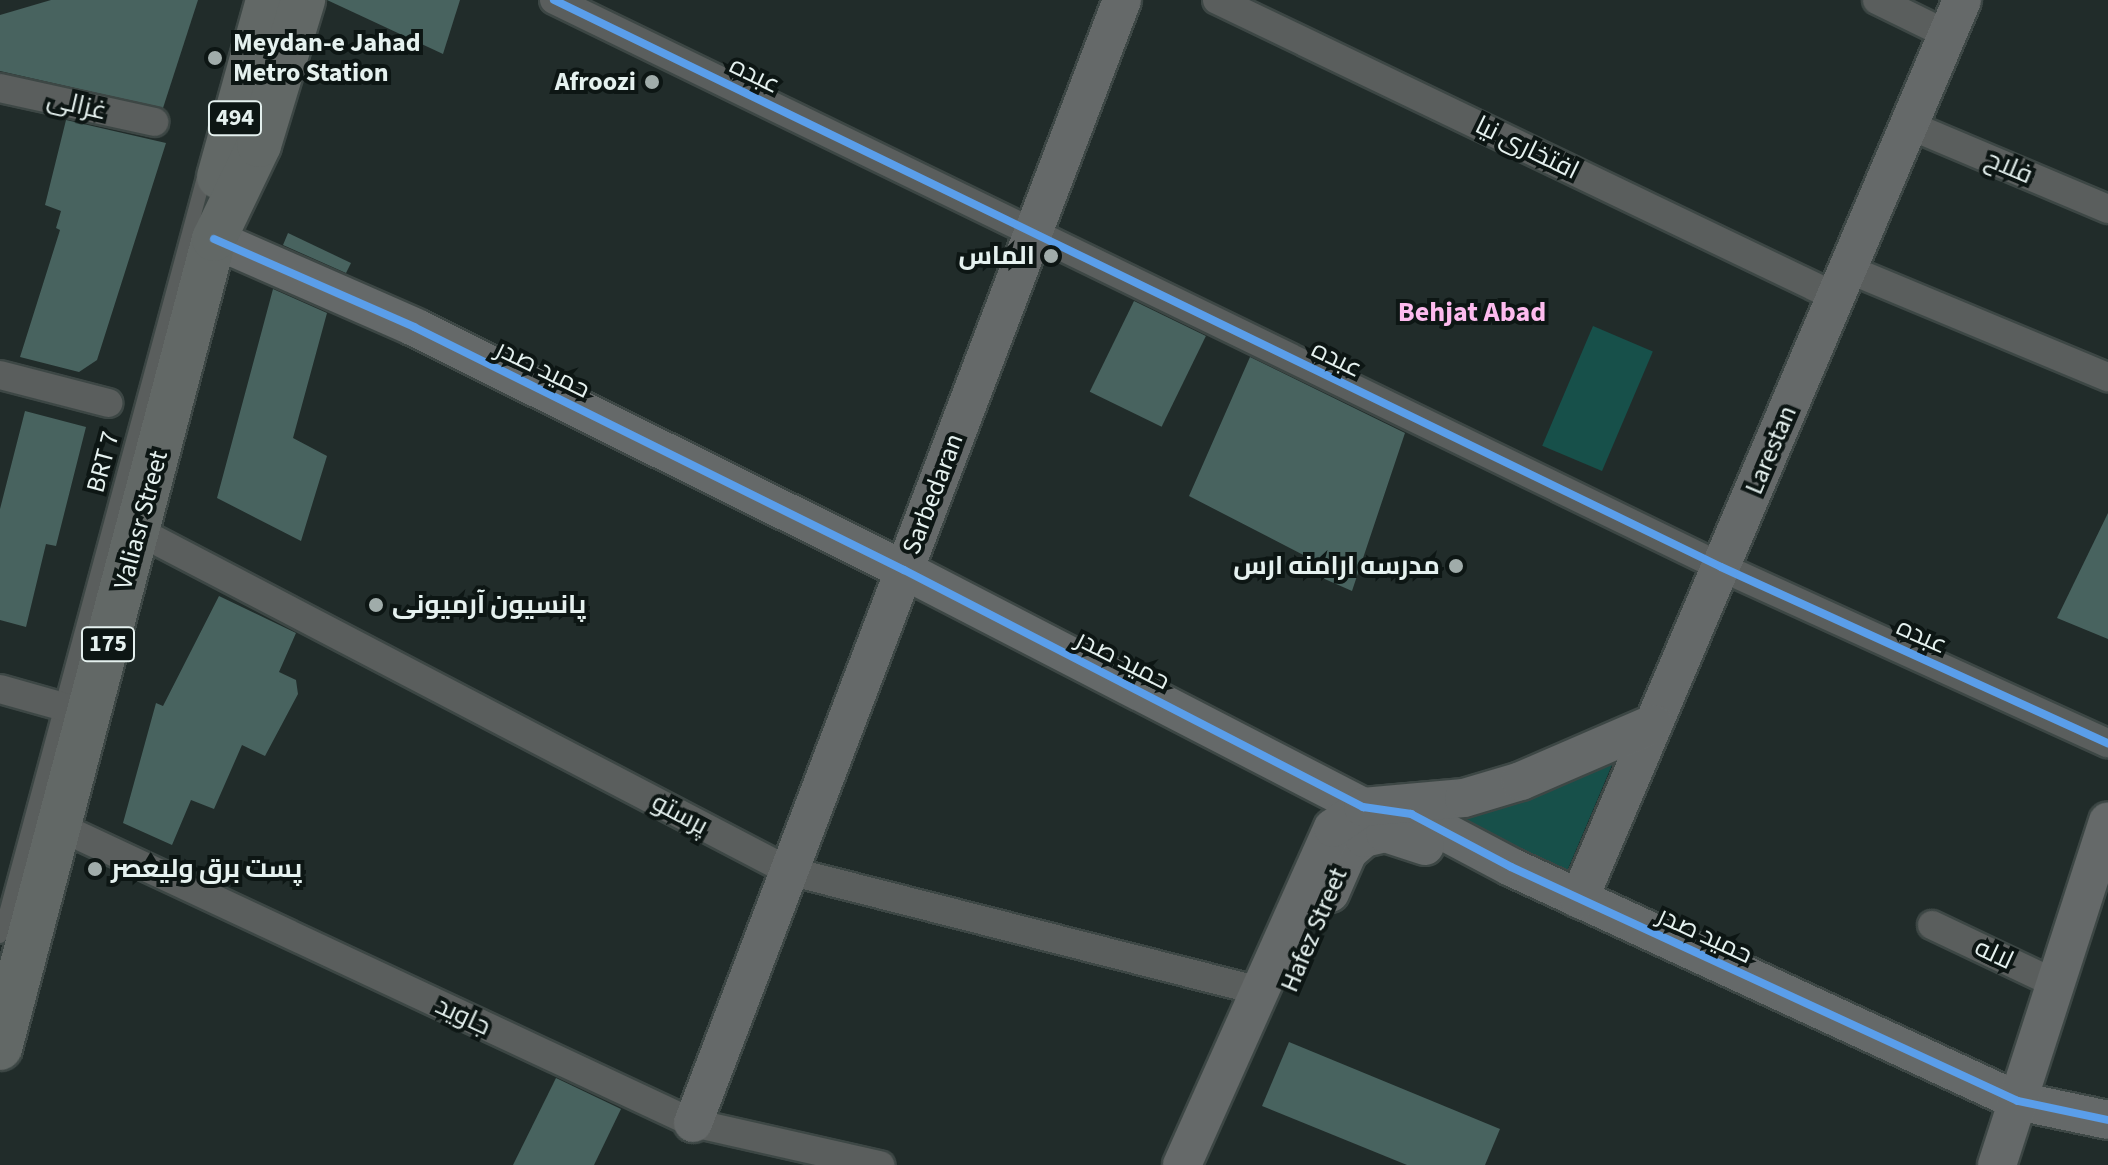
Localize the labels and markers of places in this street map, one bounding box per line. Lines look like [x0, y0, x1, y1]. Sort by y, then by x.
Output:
place label: Meydan-e Jahad Metro Station [233, 27, 421, 88]
marker: Meydan-e Jahad Metro Station [204, 47, 226, 69]
place label: Afroozi [555, 66, 636, 98]
marker: Afroozi [643, 73, 661, 91]
place label: الماس [958, 240, 1035, 272]
marker: الماس [1042, 247, 1060, 265]
place label: مدرسه ارامنه ارس [1233, 550, 1440, 582]
marker: مدرسه ارامنه ارس [1447, 557, 1465, 575]
place label: پانسیون آرمیونی [392, 589, 586, 621]
marker: پانسیون آرمیونی [367, 596, 385, 614]
place label: پست برق ولیعصر [111, 853, 302, 885]
marker: پست برق ولیعصر [86, 860, 104, 878]

